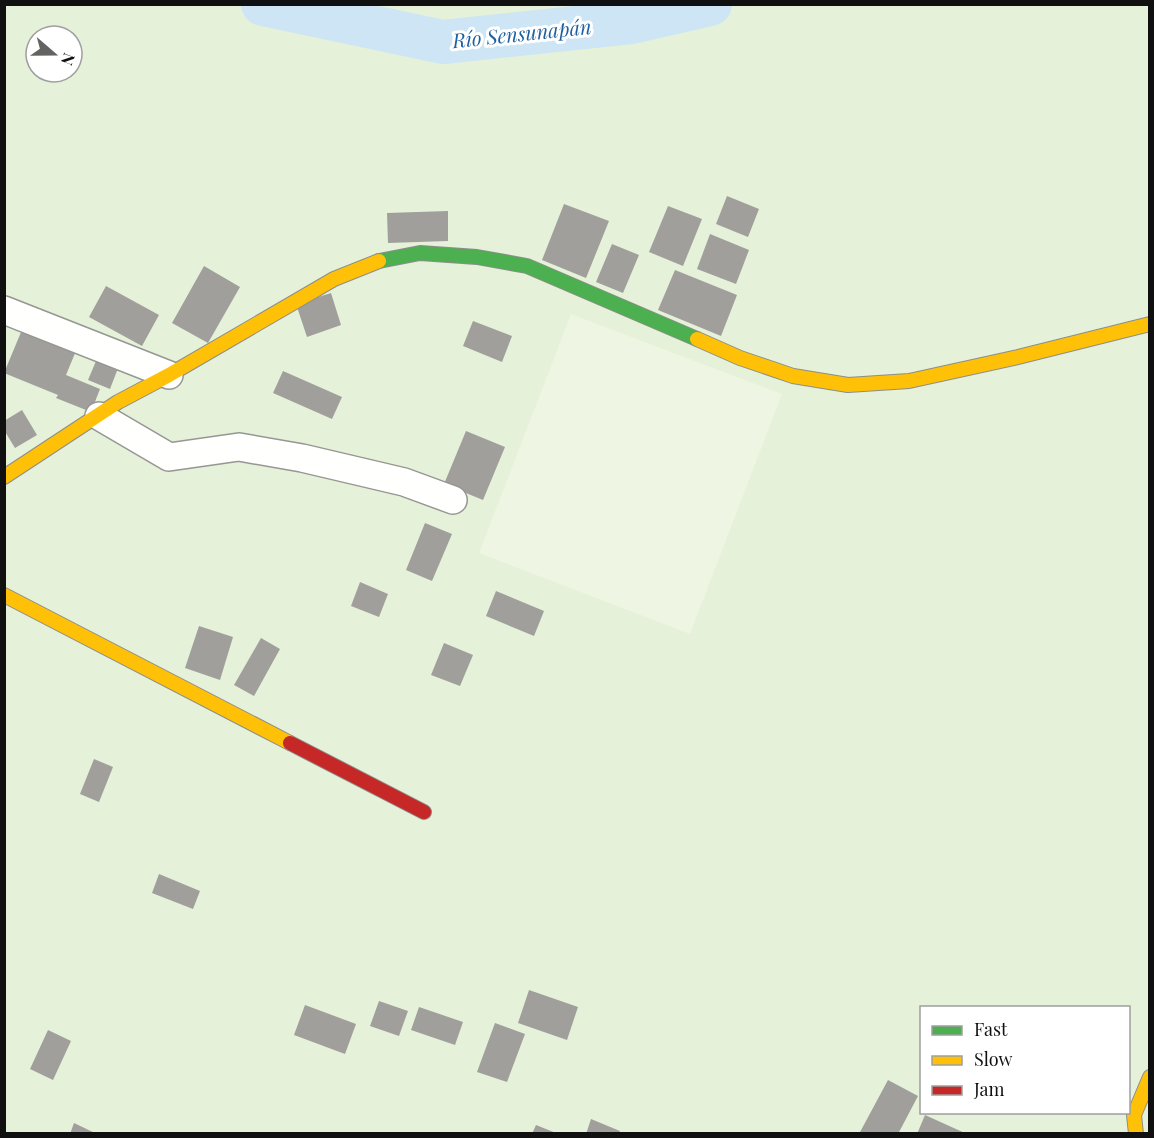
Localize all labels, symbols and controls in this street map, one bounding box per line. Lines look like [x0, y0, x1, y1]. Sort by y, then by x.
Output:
water label: Río Sensunapán [450, 12, 593, 53]
north arrow [24, 24, 84, 84]
text: N [57, 50, 80, 69]
legend [920, 1006, 1130, 1114]
text: Fast [974, 1017, 1008, 1041]
text: Slow [974, 1047, 1012, 1071]
text: Jam [973, 1077, 1004, 1101]

